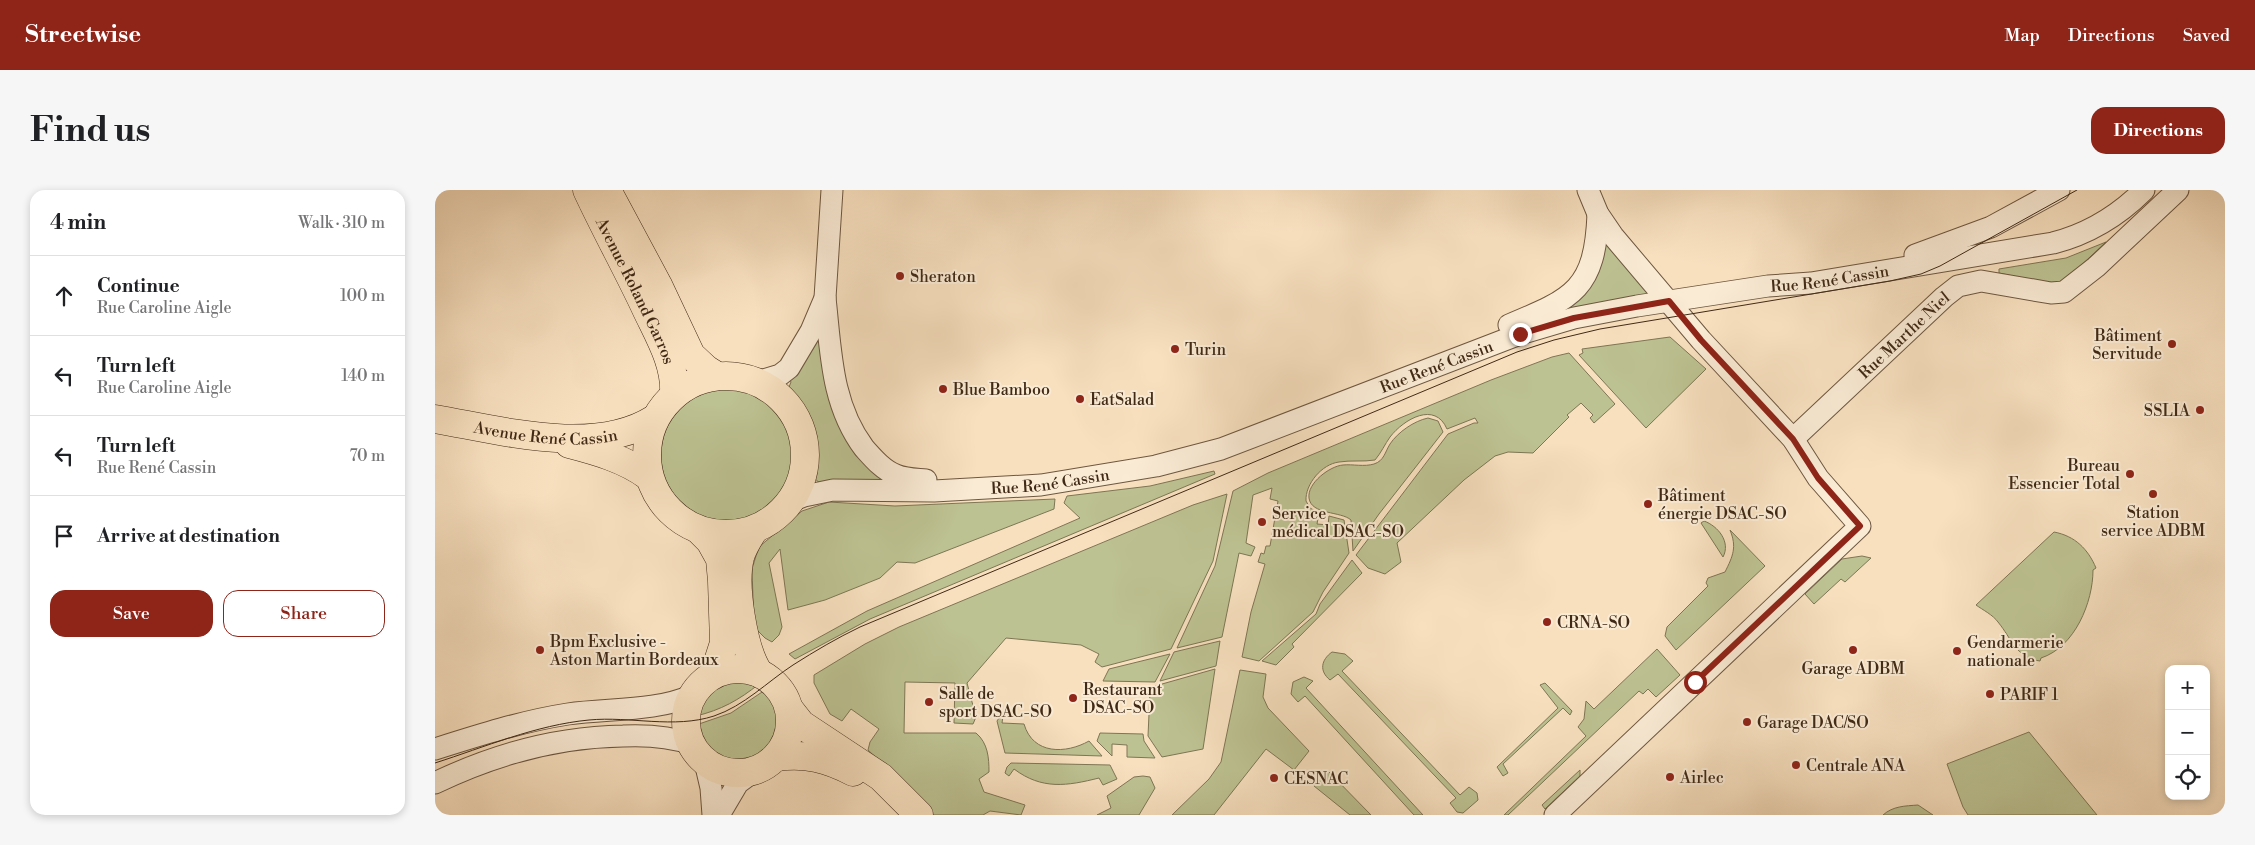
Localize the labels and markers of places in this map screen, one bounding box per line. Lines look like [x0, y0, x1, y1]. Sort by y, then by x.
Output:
place label: Sheraton [910, 267, 976, 287]
marker: Sheraton [894, 270, 906, 282]
place label: Bâtiment Servitude [2092, 326, 2162, 364]
marker: Bâtiment Servitude [2166, 338, 2178, 350]
place label: Turin [1185, 340, 1227, 360]
marker: Turin [1169, 343, 1181, 355]
place label: Blue Bamboo [952, 380, 1050, 400]
marker: Blue Bamboo [937, 383, 949, 395]
place label: EatSalad [1090, 390, 1154, 410]
marker: EatSalad [1074, 393, 1086, 405]
place label: SSLIA [2144, 401, 2191, 421]
marker: SSLIA [2194, 404, 2206, 416]
place label: Bureau Essencier Total [2008, 456, 2120, 494]
marker: Bureau Essencier Total [2124, 468, 2136, 480]
place label: Bâtiment énergie DSAC-SO [1657, 486, 1787, 524]
marker: Station service ADBM [2147, 488, 2159, 500]
marker: Bâtiment énergie DSAC-SO [1642, 498, 1654, 510]
place label: Station service ADBM [2101, 503, 2205, 541]
place label: Service médical DSAC-SO [1272, 504, 1404, 542]
marker: Service médical DSAC-SO [1256, 516, 1268, 528]
place label: CRNA-SO [1557, 613, 1630, 633]
marker: CRNA-SO [1541, 616, 1553, 628]
place label: Bpm Exclusive - Aston Martin Bordeaux [549, 632, 719, 670]
place label: Gendarmerie nationale [1967, 633, 2064, 671]
marker: Bpm Exclusive - Aston Martin Bordeaux [534, 644, 546, 656]
marker: Garage ADBM [1847, 644, 1859, 656]
marker: Gendarmerie nationale [1951, 645, 1963, 657]
place label: Garage ADBM [1801, 659, 1905, 679]
place label: Restaurant DSAC-SO [1083, 680, 1163, 718]
place label: Salle de sport DSAC-SO [939, 684, 1052, 722]
place label: PARIF 1 [2000, 685, 2058, 705]
marker: PARIF 1 [1984, 688, 1996, 700]
marker: Restaurant DSAC-SO [1067, 692, 1079, 704]
marker: Salle de sport DSAC-SO [923, 696, 935, 708]
place label: Garage DAC/SO [1757, 713, 1869, 733]
marker: Garage DAC/SO [1741, 716, 1753, 728]
place label: Centrale ANA [1806, 756, 1906, 776]
marker: Centrale ANA [1790, 759, 1802, 771]
place label: Airlec [1679, 768, 1724, 788]
place label: CESNAC [1284, 769, 1348, 789]
marker: Airlec [1664, 771, 1676, 783]
marker: CESNAC [1268, 772, 1280, 784]

